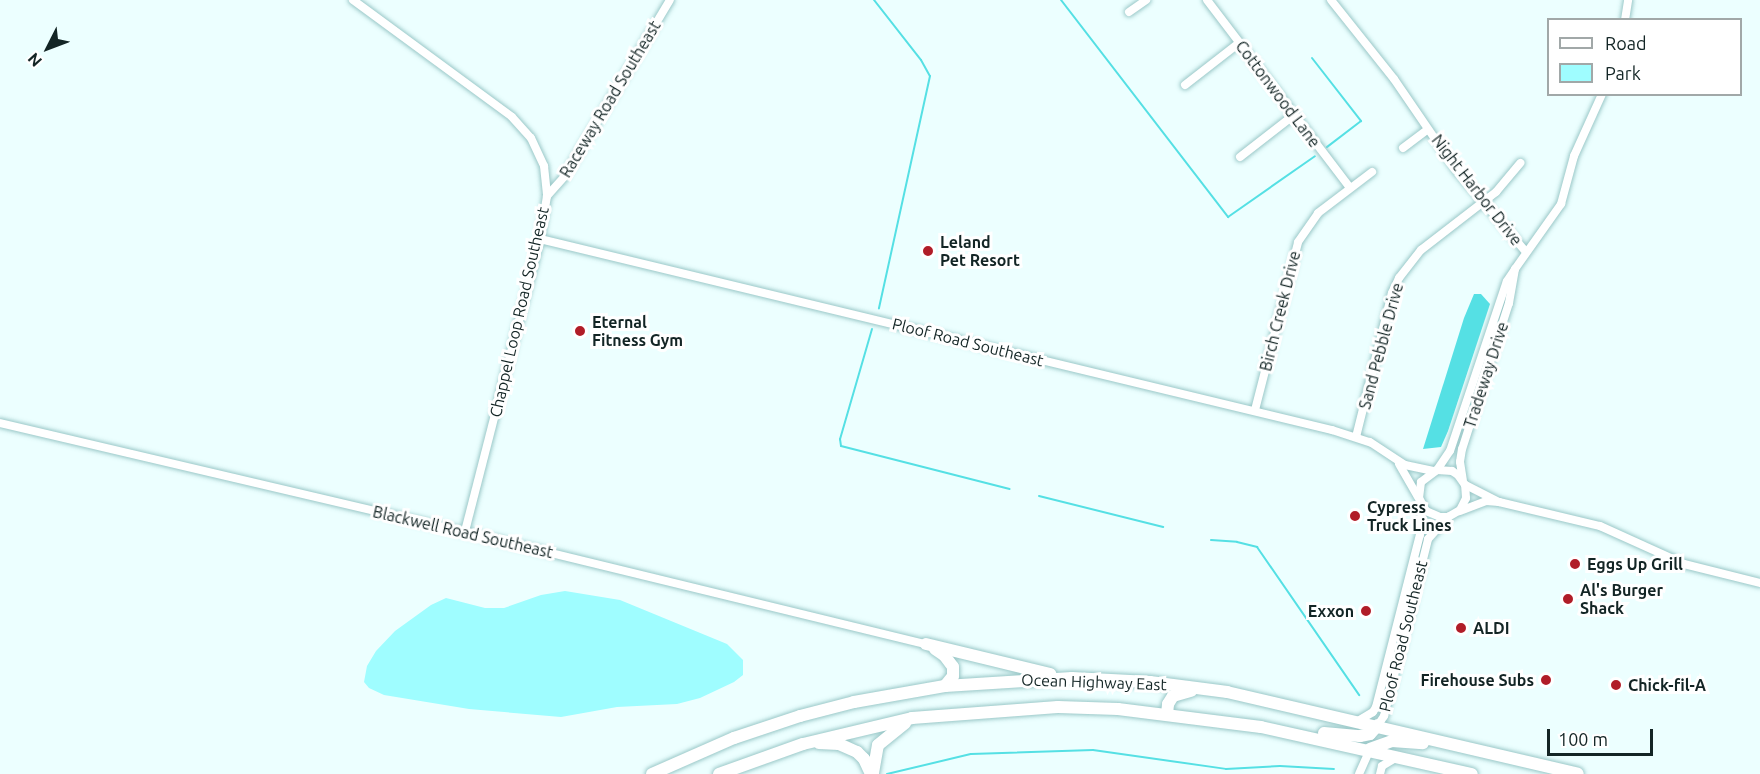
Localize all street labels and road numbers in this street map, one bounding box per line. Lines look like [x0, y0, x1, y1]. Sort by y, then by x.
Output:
street label: Raceway Road Southeast [556, 17, 664, 181]
street label: Cottonwood Lane [1232, 37, 1324, 151]
street label: Night Harbor Drive [1428, 131, 1526, 249]
street label: Chappel Loop Road Southeast [485, 205, 553, 419]
street label: Birch Creek Drive [1256, 249, 1304, 373]
street label: Sand Pebble Drive [1355, 281, 1407, 411]
street label: Ploof Road Southeast [890, 314, 1046, 370]
street label: Tradeway Drive [1460, 319, 1512, 431]
street label: Blackwell Road Southeast [371, 502, 555, 562]
street label: Ploof Road Southeast [1375, 558, 1431, 714]
street label: Ocean Highway East [1021, 670, 1167, 694]

